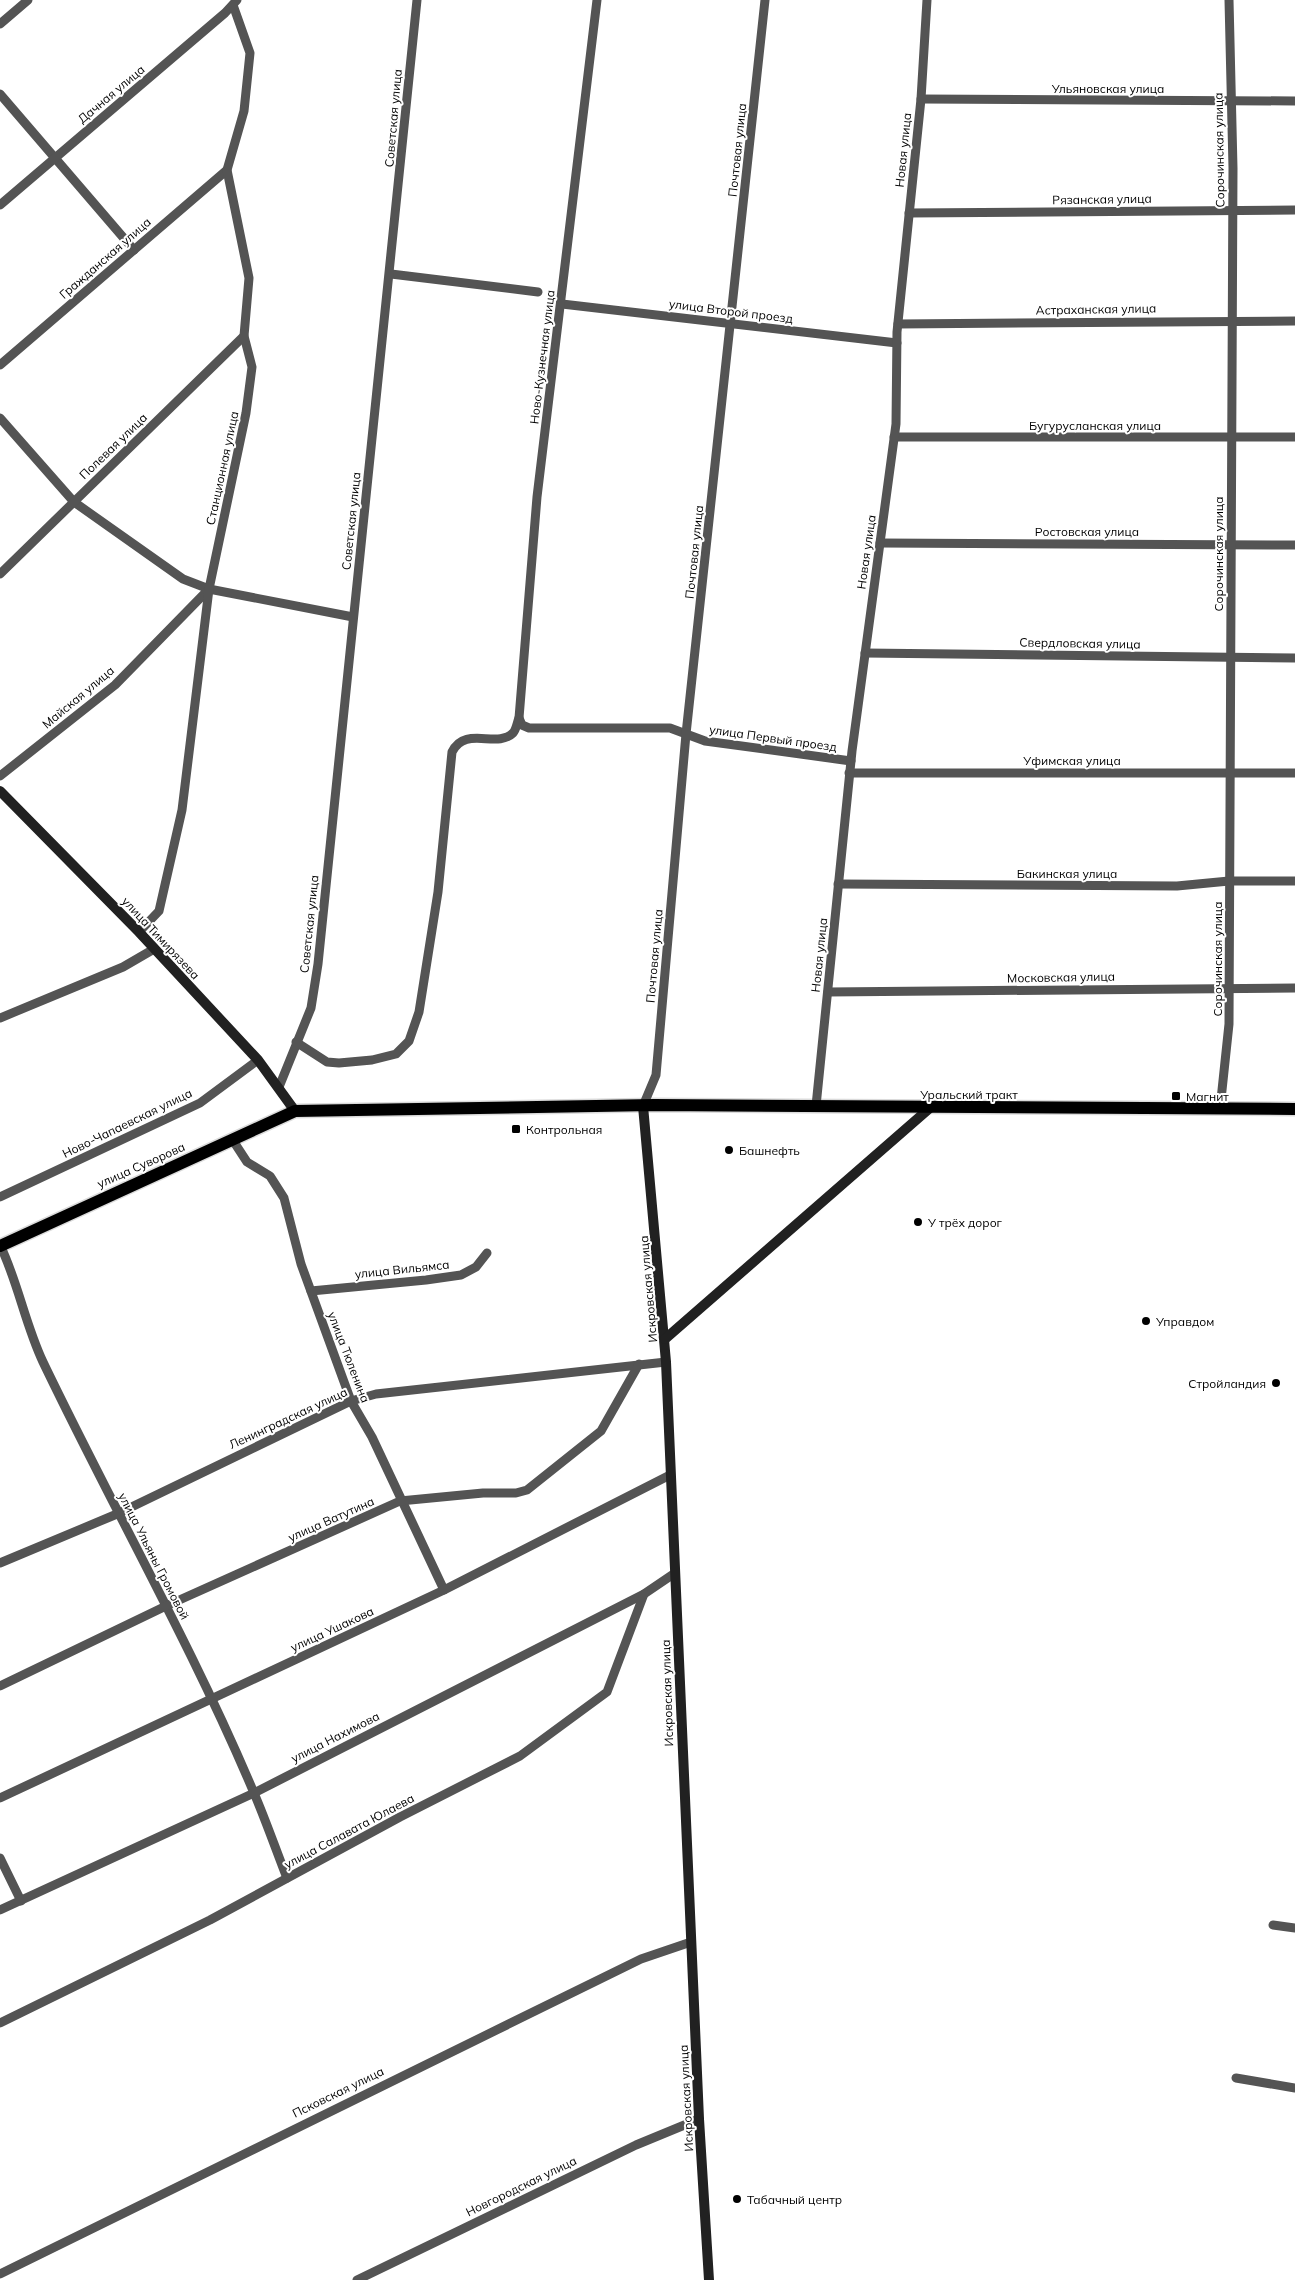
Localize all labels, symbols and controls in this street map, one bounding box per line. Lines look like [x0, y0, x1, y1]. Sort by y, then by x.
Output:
street label: Дачная улица [74, 62, 148, 126]
street label: Советская улица [381, 68, 405, 168]
street label: Ульяновская улица [1051, 81, 1164, 96]
street label: Сорочинская улица [1210, 92, 1228, 208]
street label: Почтовая улица [725, 102, 749, 198]
street label: Новая улица [892, 112, 914, 188]
street label: Рязанская улица [1052, 191, 1152, 207]
street label: Гражданская улица [56, 214, 154, 302]
street label: Ново-Кузнечная улица [526, 289, 558, 425]
street label: улица Второй проезд [668, 296, 794, 326]
street label: Астраханская улица [1036, 300, 1156, 318]
street label: Полевая улица [76, 410, 150, 482]
street label: Станционная улица [203, 410, 241, 526]
street label: Бугурусланская улица [1029, 418, 1161, 433]
street label: Советская улица [338, 471, 364, 571]
street label: Сорочинская улица [1211, 497, 1226, 611]
street label: Почтовая улица [682, 504, 706, 600]
street label: Новая улица [853, 514, 879, 590]
street label: Ростовская улица [1035, 524, 1139, 539]
street label: Свердловская улица [1019, 634, 1141, 652]
street label: Майская улица [39, 663, 117, 731]
street label: улица Первый проезд [708, 722, 838, 754]
street label: Уфимская улица [1022, 753, 1121, 768]
street label: Бакинская улица [1017, 866, 1117, 881]
street label: Советская улица [296, 874, 322, 974]
street label: улица Тимирязева [119, 894, 203, 982]
street label: Сорочинская улица [1210, 902, 1225, 1016]
street label: Почтовая улица [642, 909, 666, 1003]
street label: Новая улица [808, 917, 830, 993]
street label: Московская улица [1007, 969, 1115, 985]
street label: Ново-Чапаевская улица [60, 1085, 194, 1161]
street label: Уральский тракт [919, 1087, 1018, 1102]
place label: Магнит [1186, 1089, 1229, 1104]
marker: Магнит [1170, 1090, 1182, 1102]
place label: Контрольная [526, 1122, 602, 1137]
marker: Контрольная [510, 1123, 522, 1135]
street label: улица Суворова [95, 1139, 187, 1191]
place label: Башнефть [739, 1143, 800, 1158]
marker: Башнефть [723, 1144, 735, 1156]
place label: У трёх дорог [927, 1215, 1003, 1230]
marker: У трёх дорог [912, 1216, 924, 1228]
street label: Искровская улица [636, 1235, 660, 1343]
street label: улица Вильямса [354, 1257, 450, 1281]
street label: улица Тюленина [325, 1309, 373, 1405]
place label: Управдом [1155, 1314, 1214, 1329]
marker: Управдом [1140, 1315, 1152, 1327]
place label: Стройландия [1188, 1376, 1266, 1391]
marker: Стройландия [1270, 1377, 1282, 1389]
street label: Ленинградская улица [226, 1384, 350, 1452]
street label: улица Ульяны Громовой [115, 1490, 193, 1622]
street label: улица Ватутина [286, 1493, 376, 1545]
street label: улица Ушакова [288, 1603, 376, 1655]
street label: Искровская улица [658, 1639, 676, 1747]
street label: улица Нахимова [288, 1708, 382, 1766]
street label: улица Салавата Юлаева [281, 1790, 417, 1872]
street label: Искровская улица [676, 2044, 696, 2152]
street label: Псковская улица [290, 2063, 386, 2121]
street label: Новгородская улица [463, 2153, 579, 2219]
place label: Табачный центр [747, 2192, 842, 2207]
marker: Табачный центр [731, 2193, 743, 2205]

